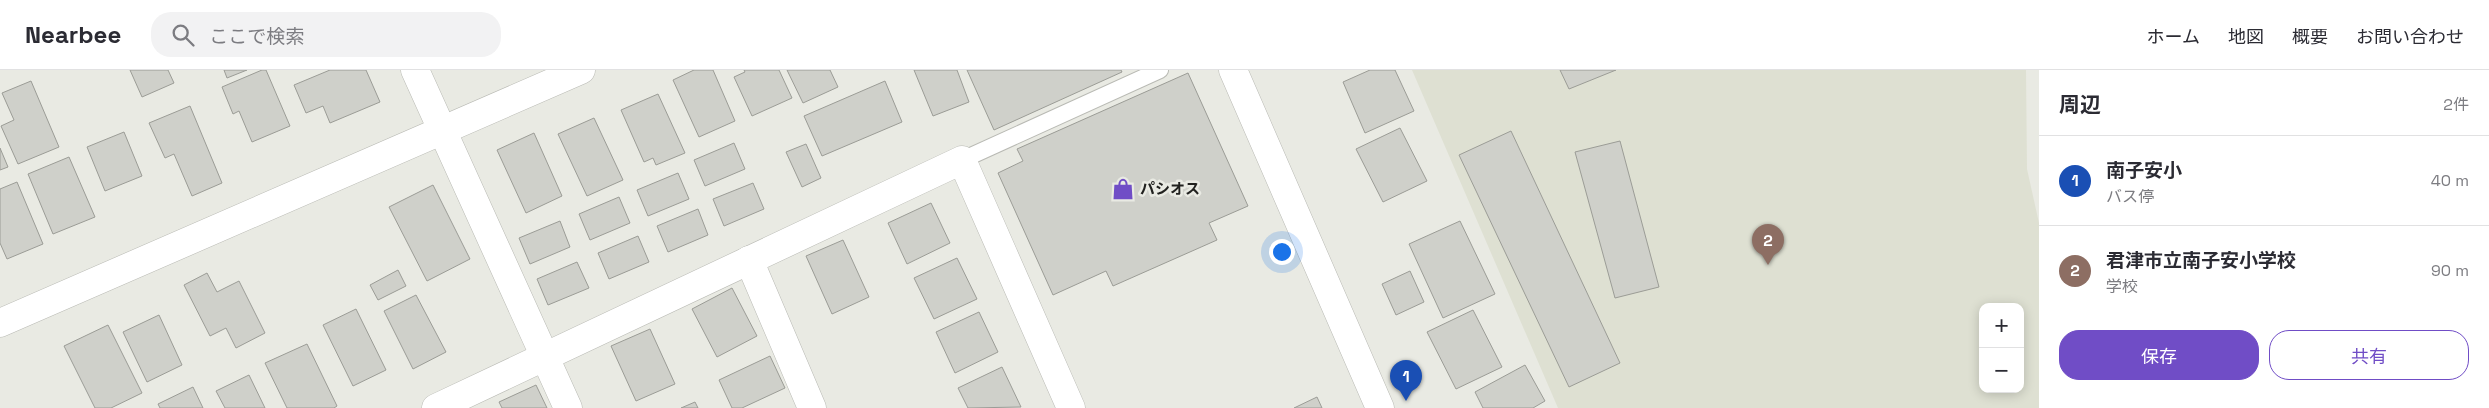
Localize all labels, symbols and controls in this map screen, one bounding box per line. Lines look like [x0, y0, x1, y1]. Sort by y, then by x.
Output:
search box [151, 12, 501, 57]
text: Nearbee [25, 19, 121, 50]
icon: search [169, 21, 197, 49]
text: ここで検索 [209, 24, 304, 49]
text: ホーム [2147, 25, 2200, 48]
text: 地図 [2228, 25, 2264, 48]
text: 概要 [2292, 25, 2328, 48]
text: お問い合わせ [2356, 25, 2464, 48]
text: 周辺 [2059, 91, 2101, 118]
text: 2件 [2443, 94, 2469, 115]
text: 南子安小 [2106, 158, 2182, 183]
text: 1 [2071, 170, 2079, 191]
text: 40 m [2431, 170, 2469, 191]
shop icon: パシオス [1110, 176, 1136, 202]
place label: パシオス [1140, 179, 1200, 198]
text: バス停 [2106, 186, 2154, 207]
pin: 2 [1752, 224, 1784, 265]
your location [1269, 239, 1295, 265]
text: 君津市立南子安小学校 [2106, 248, 2296, 273]
text: 2 [2070, 260, 2080, 281]
text: 90 m [2431, 260, 2469, 281]
text: 学校 [2106, 276, 2138, 297]
map controls [1979, 303, 2024, 393]
button: + [1979, 303, 2024, 348]
button: 保存 [2059, 330, 2259, 380]
button: 共有 [2269, 330, 2469, 380]
button: − [1979, 348, 2024, 393]
pin: 1 [1390, 360, 1422, 401]

